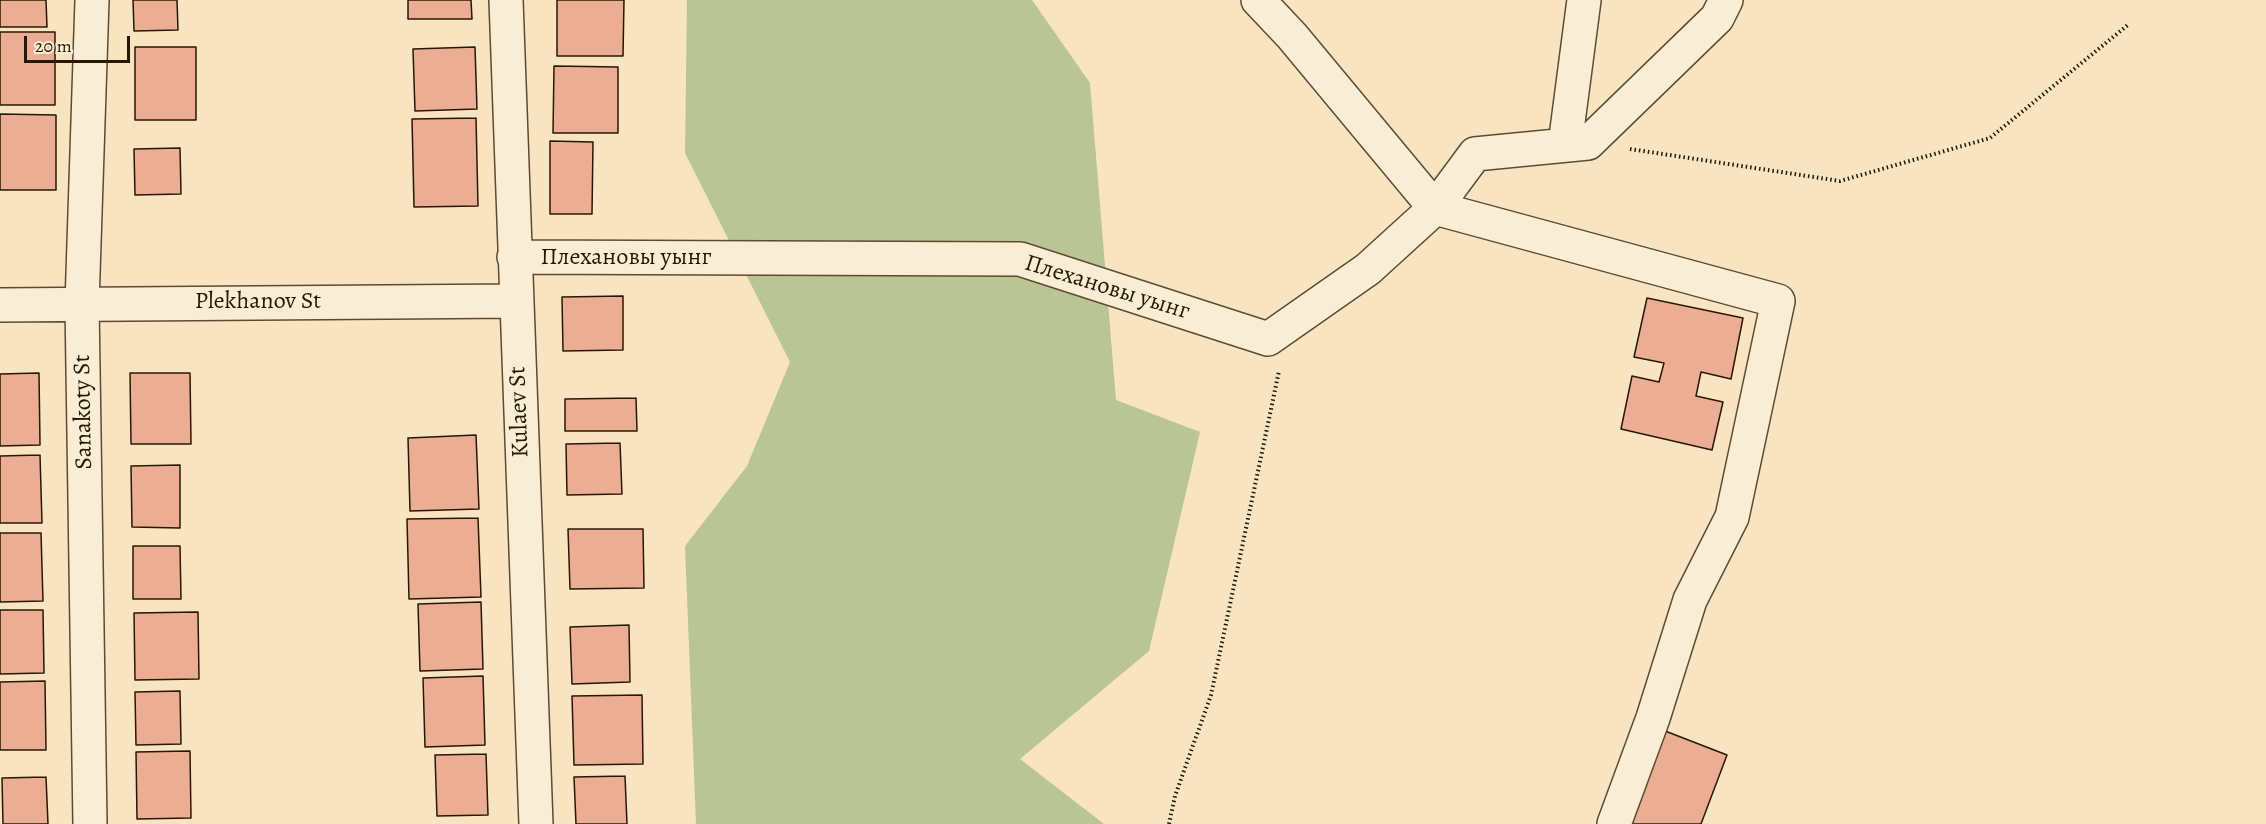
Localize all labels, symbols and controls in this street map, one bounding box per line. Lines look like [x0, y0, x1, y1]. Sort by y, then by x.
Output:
scale bar [27, 24, 134, 62]
text: 20 m [35, 34, 72, 58]
street label: Плехановы уынг [541, 244, 711, 272]
street label: Плехановы уынг [1021, 249, 1193, 327]
street label: Plekhanov St [195, 288, 321, 316]
street label: Sanakoty St [69, 354, 99, 470]
street label: Kulaev St [504, 366, 536, 458]

